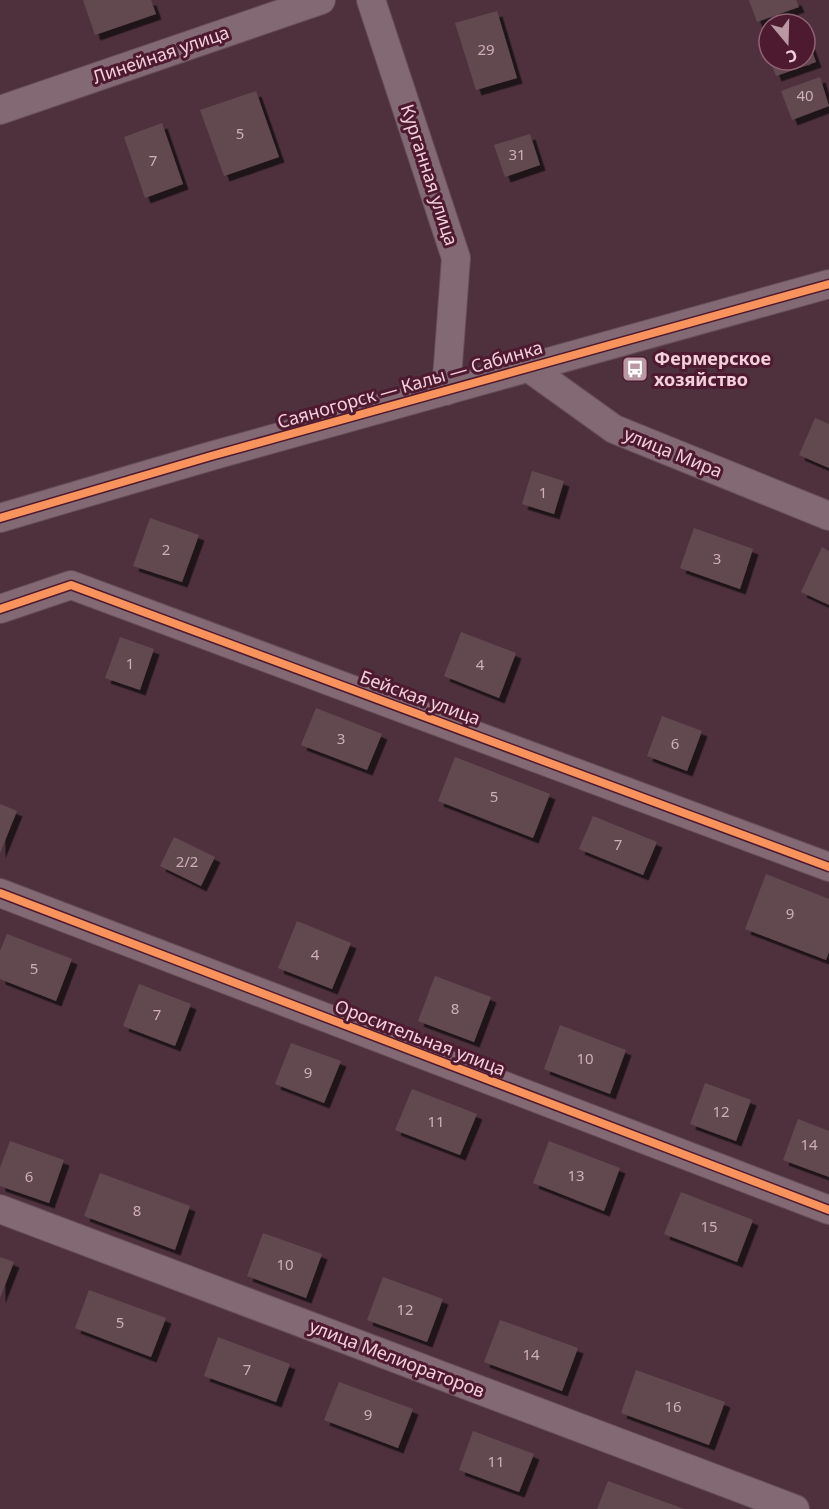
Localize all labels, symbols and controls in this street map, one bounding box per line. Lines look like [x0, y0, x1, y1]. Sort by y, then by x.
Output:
north arrow [757, 12, 817, 72]
street label: Линейная улица [89, 19, 232, 89]
house number: 29 [477, 39, 495, 59]
text: С [783, 44, 800, 68]
house number: 40 [796, 85, 814, 105]
street label: Курганная улица [396, 101, 464, 248]
house number: 5 [236, 123, 244, 143]
house number: 31 [508, 144, 526, 164]
house number: 7 [149, 150, 157, 170]
street label: Саяногорск — Калы — Сабинка [274, 335, 545, 433]
place label: Фермерское хозяйство [654, 346, 771, 391]
bus stop icon: Фермерское хозяйство [620, 354, 650, 384]
street label: улица Мира [621, 421, 726, 483]
house number: 1 [539, 482, 547, 502]
house number: 2 [162, 539, 170, 559]
house number: 3 [713, 548, 721, 568]
house number: 1 [126, 653, 134, 673]
house number: 4 [476, 654, 485, 674]
street label: Бейская улица [357, 664, 484, 730]
house number: 3 [337, 728, 345, 748]
house number: 6 [671, 733, 679, 753]
house number: 5 [490, 786, 498, 806]
house number: 7 [614, 834, 622, 854]
house number: 2/2 [176, 851, 198, 871]
house number: 9 [786, 903, 794, 923]
house number: 4 [311, 944, 320, 964]
house number: 5 [30, 958, 38, 978]
street label: Оросительная улица [332, 993, 509, 1081]
house number: 8 [451, 998, 459, 1018]
house number: 7 [153, 1004, 161, 1024]
house number: 10 [576, 1048, 594, 1068]
house number: 9 [304, 1062, 312, 1082]
house number: 12 [712, 1101, 730, 1121]
house number: 11 [427, 1111, 445, 1131]
house number: 14 [800, 1134, 818, 1154]
house number: 13 [567, 1165, 585, 1185]
house number: 6 [25, 1166, 33, 1186]
house number: 8 [133, 1200, 141, 1220]
house number: 15 [700, 1216, 718, 1236]
house number: 10 [276, 1254, 294, 1274]
house number: 12 [396, 1299, 414, 1319]
house number: 5 [116, 1312, 124, 1332]
street label: улица Мелиораторов [306, 1314, 488, 1403]
house number: 14 [522, 1344, 540, 1364]
house number: 7 [243, 1359, 251, 1379]
house number: 16 [664, 1396, 682, 1416]
house number: 9 [364, 1404, 372, 1424]
house number: 11 [487, 1451, 505, 1471]

